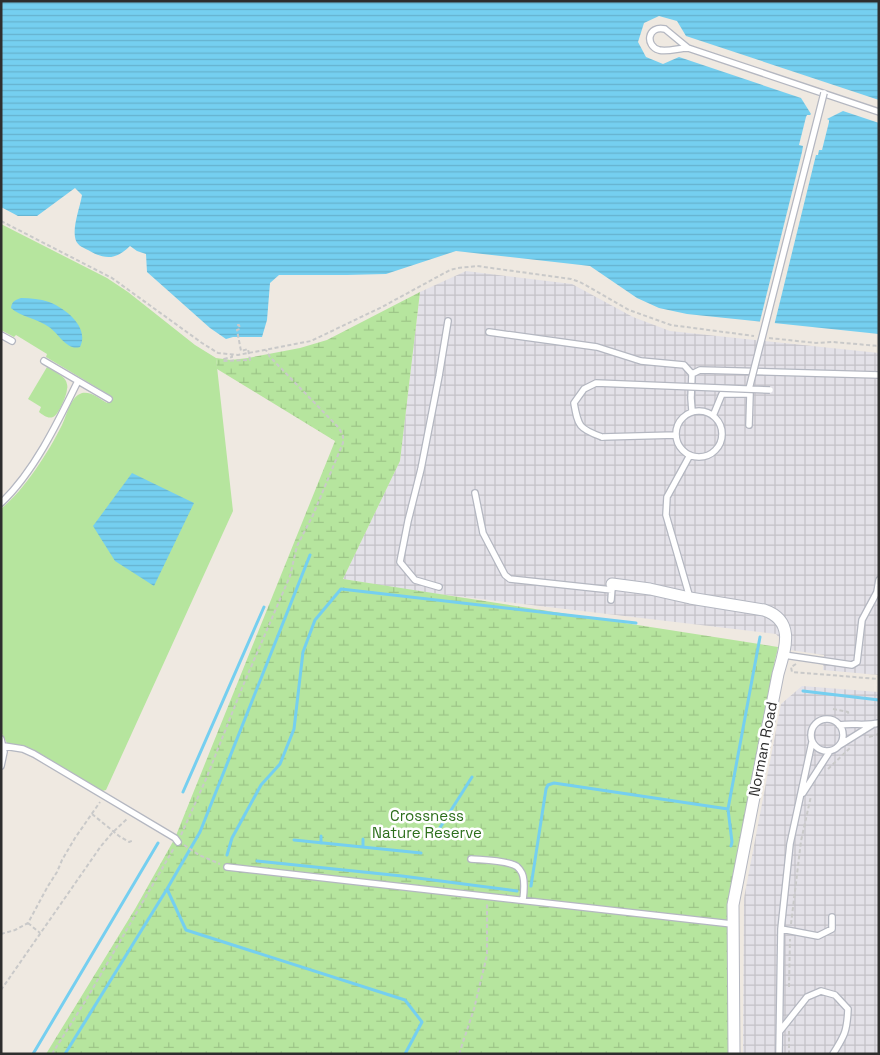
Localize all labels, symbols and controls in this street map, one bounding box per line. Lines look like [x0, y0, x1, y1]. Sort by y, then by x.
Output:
street label: Norman Road [744, 700, 781, 798]
park label: Crossness Nature Reserve [372, 806, 482, 842]

